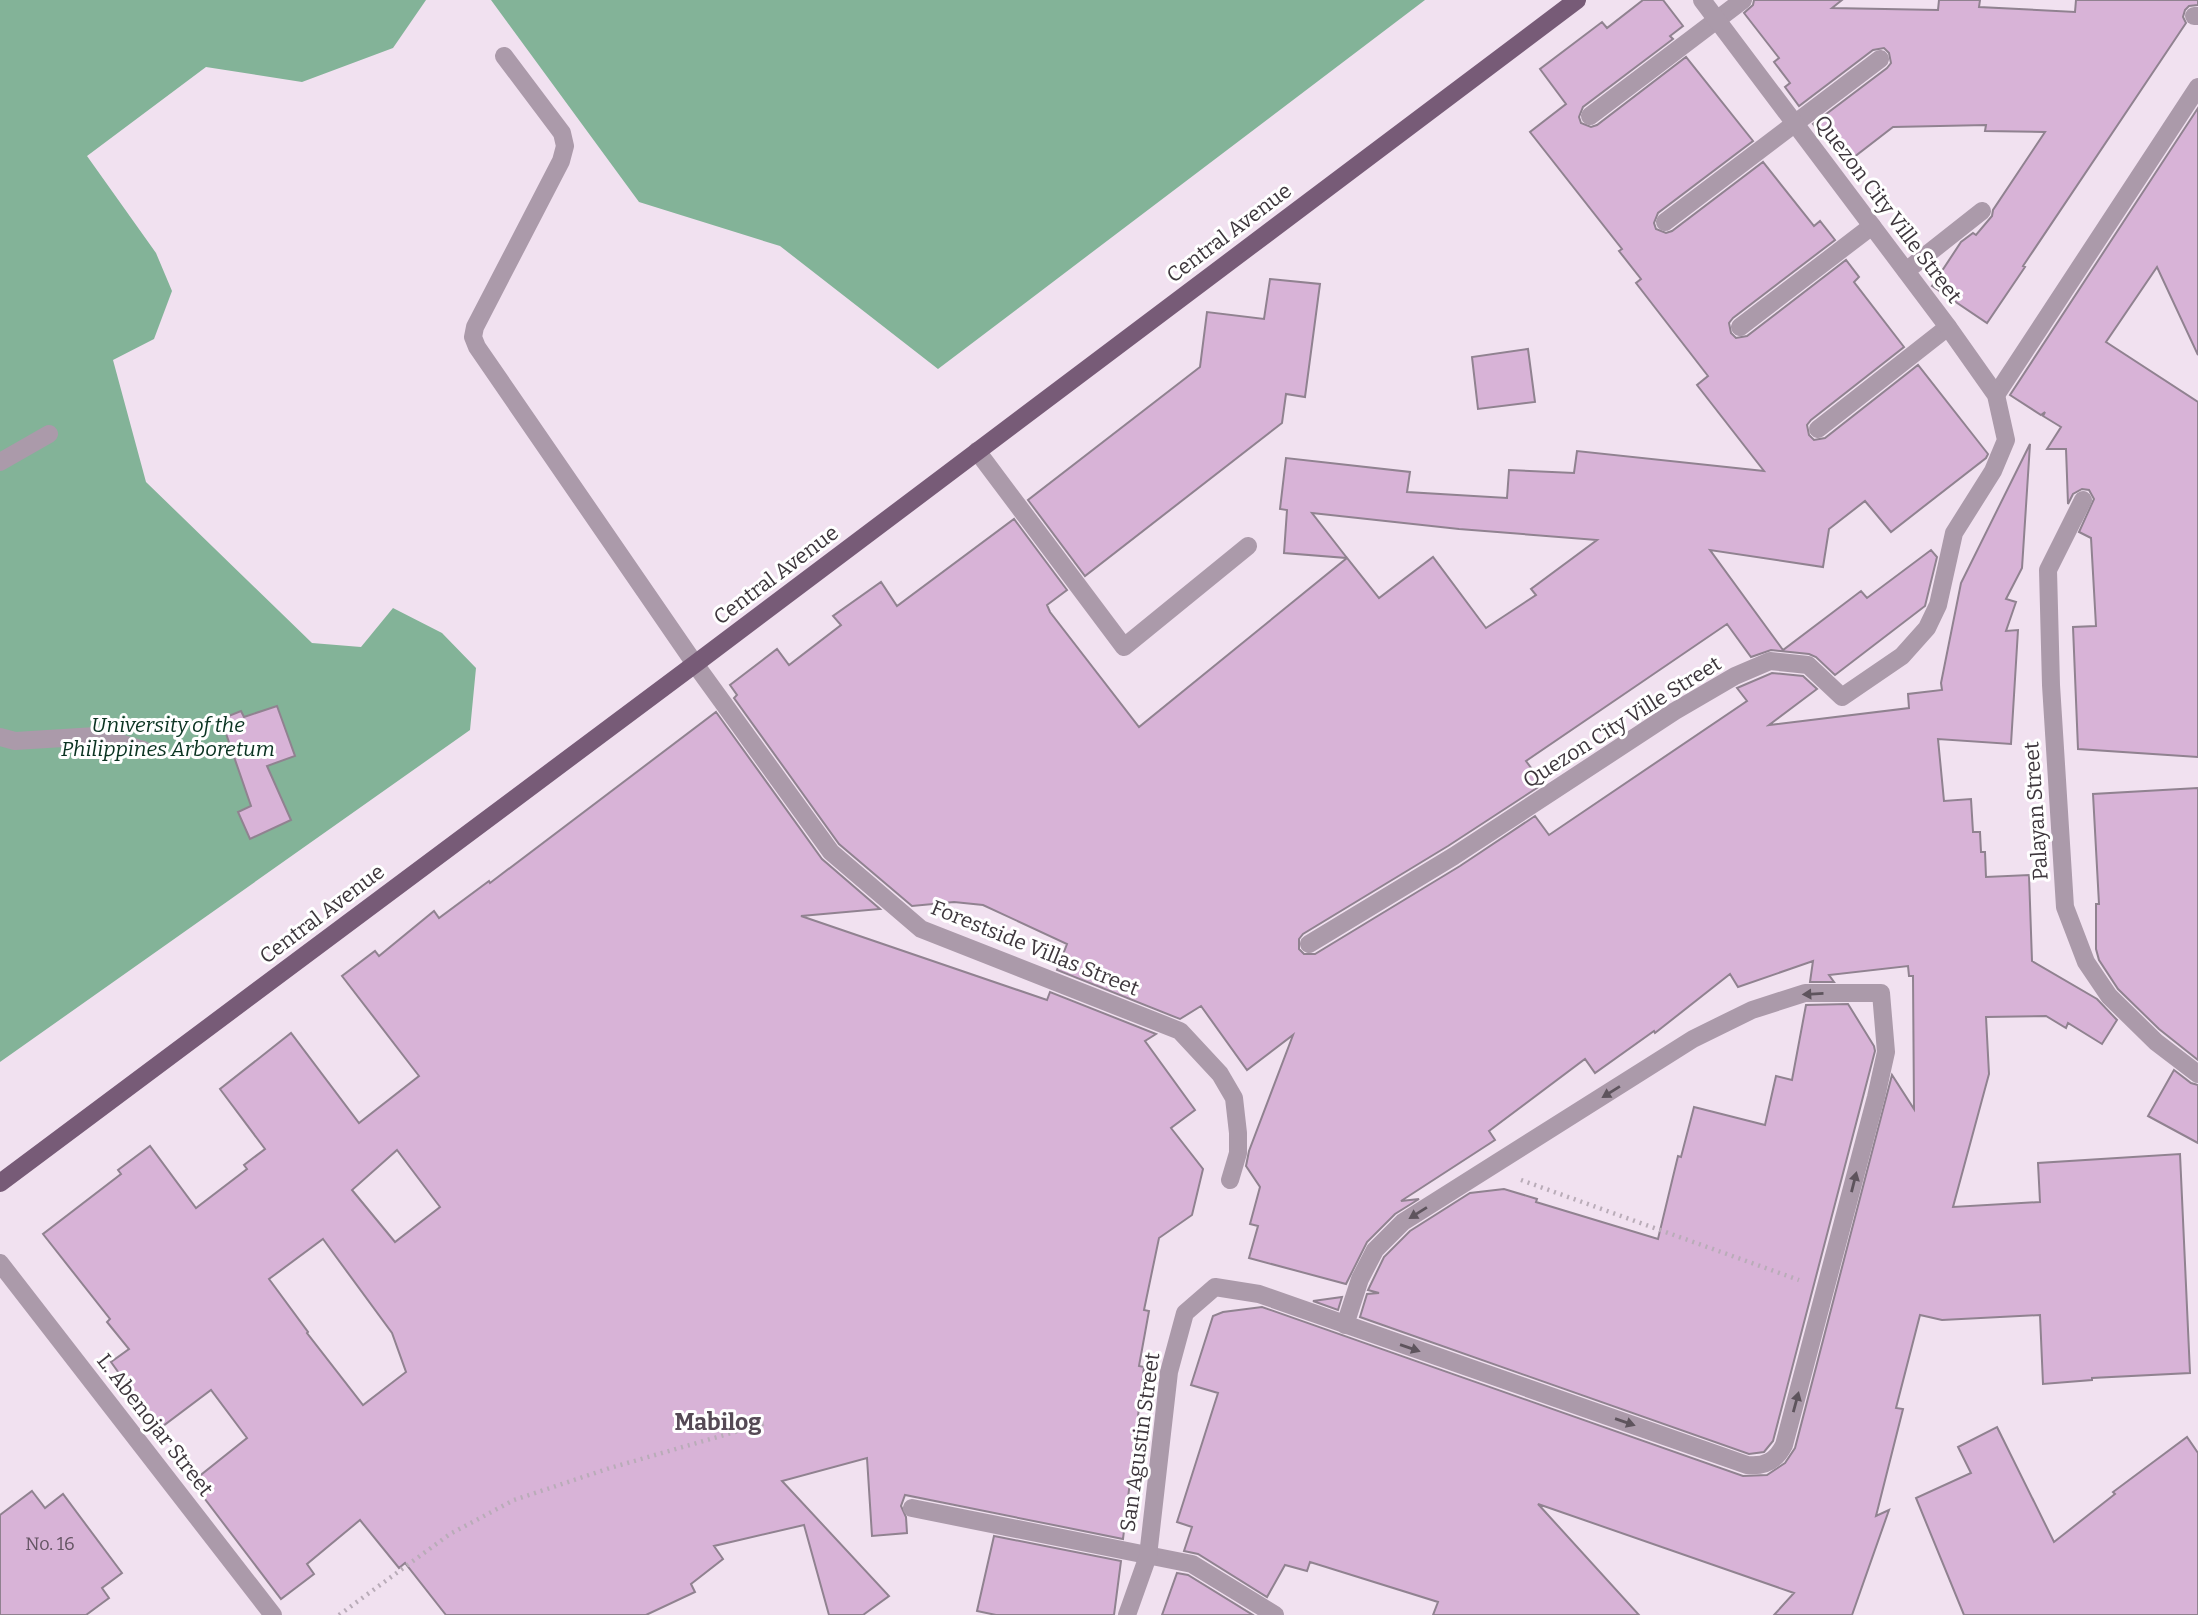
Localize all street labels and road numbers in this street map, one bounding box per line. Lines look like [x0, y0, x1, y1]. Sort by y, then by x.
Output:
street label: Quezon City Ville Street [1809, 110, 1967, 308]
street label: Central Avenue [1161, 178, 1297, 288]
street label: Central Avenue [708, 520, 844, 630]
street label: Quezon City Ville Street [1518, 650, 1726, 794]
street label: Palayan Street [2018, 740, 2054, 881]
street label: Central Avenue [254, 859, 390, 969]
street label: Forestside Villas Street [927, 894, 1143, 1002]
street label: L. Abenojar Street [91, 1349, 219, 1502]
street label: San Agustin Street [1115, 1350, 1166, 1533]

